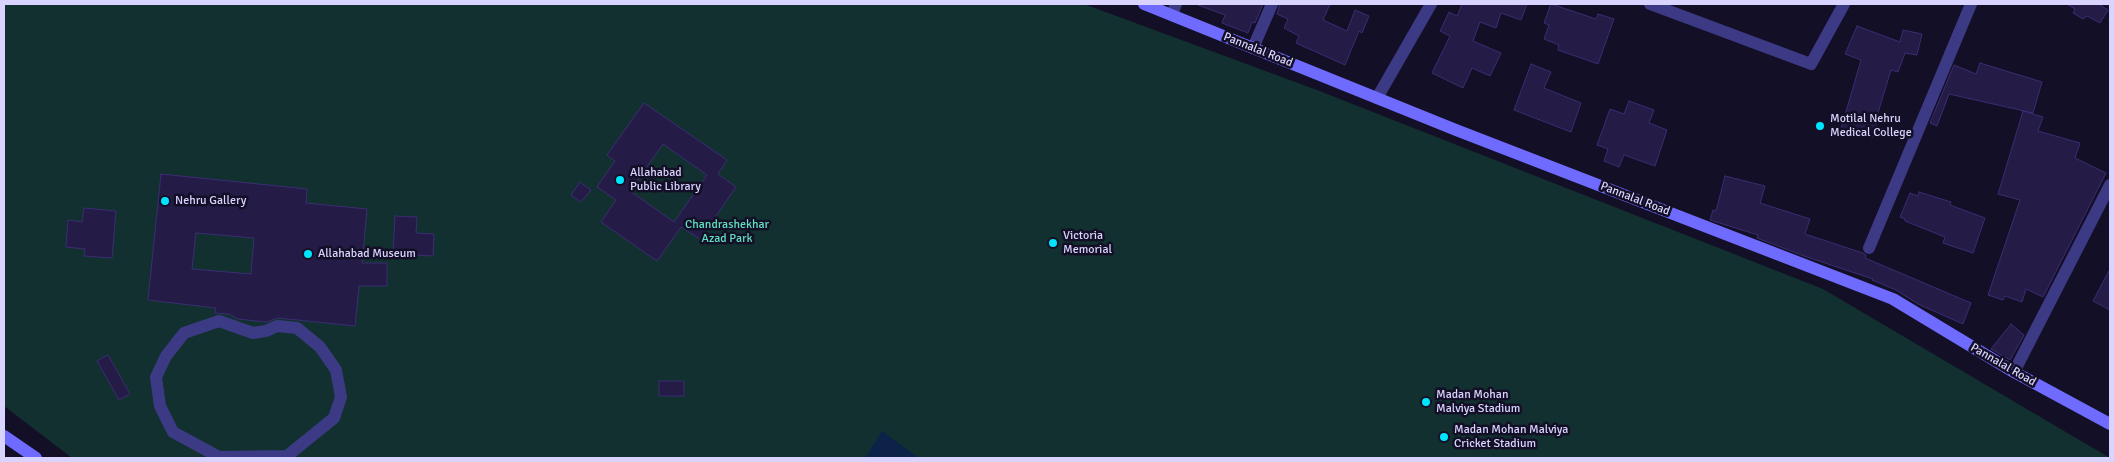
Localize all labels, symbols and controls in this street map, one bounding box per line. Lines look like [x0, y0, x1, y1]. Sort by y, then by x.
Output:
street label: Pannalal Road [1221, 30, 1295, 70]
place label: Motilal Nehru Medical College [1830, 112, 1912, 140]
marker: Motilal Nehru Medical College [1814, 120, 1826, 132]
place label: Allahabad Public Library [630, 166, 701, 194]
marker: Allahabad Public Library [614, 174, 626, 186]
street label: Pannalal Road [1598, 179, 1672, 219]
place label: Nehru Gallery [175, 194, 246, 208]
marker: Nehru Gallery [159, 195, 171, 207]
park label: Chandrashekhar Azad Park [685, 218, 769, 246]
place label: Victoria Memorial [1063, 229, 1112, 257]
marker: Victoria Memorial [1047, 237, 1059, 249]
place label: Allahabad Museum [318, 247, 416, 261]
marker: Allahabad Museum [302, 248, 314, 260]
street label: Pannalal Road [1968, 340, 2038, 390]
place label: Madan Mohan Malviya Stadium [1436, 388, 1520, 416]
marker: Madan Mohan Malviya Stadium [1420, 396, 1432, 408]
place label: Madan Mohan Malviya Cricket Stadium [1454, 423, 1568, 451]
marker: Madan Mohan Malviya Cricket Stadium [1438, 431, 1450, 443]

